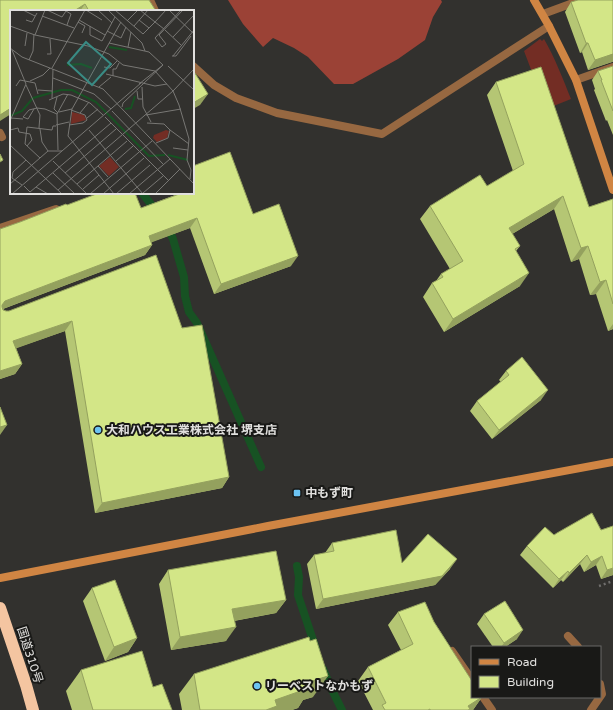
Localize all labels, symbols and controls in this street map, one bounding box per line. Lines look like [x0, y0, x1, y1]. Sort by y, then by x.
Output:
inset map [10, 10, 194, 194]
place label: 大和ハウス工業株式会社 堺支店 [106, 423, 277, 437]
marker: 大和ハウス工業株式会社 堺支店 [93, 425, 103, 435]
place label: 中もず町 [305, 486, 353, 500]
marker: 中もず町 [292, 488, 302, 498]
street label: 国道310号 [14, 625, 46, 685]
legend [471, 646, 601, 698]
text: Road [507, 655, 537, 669]
text: Building [507, 675, 554, 689]
place label: リーベストなかもず [265, 679, 373, 693]
marker: リーベストなかもず [252, 681, 262, 691]

